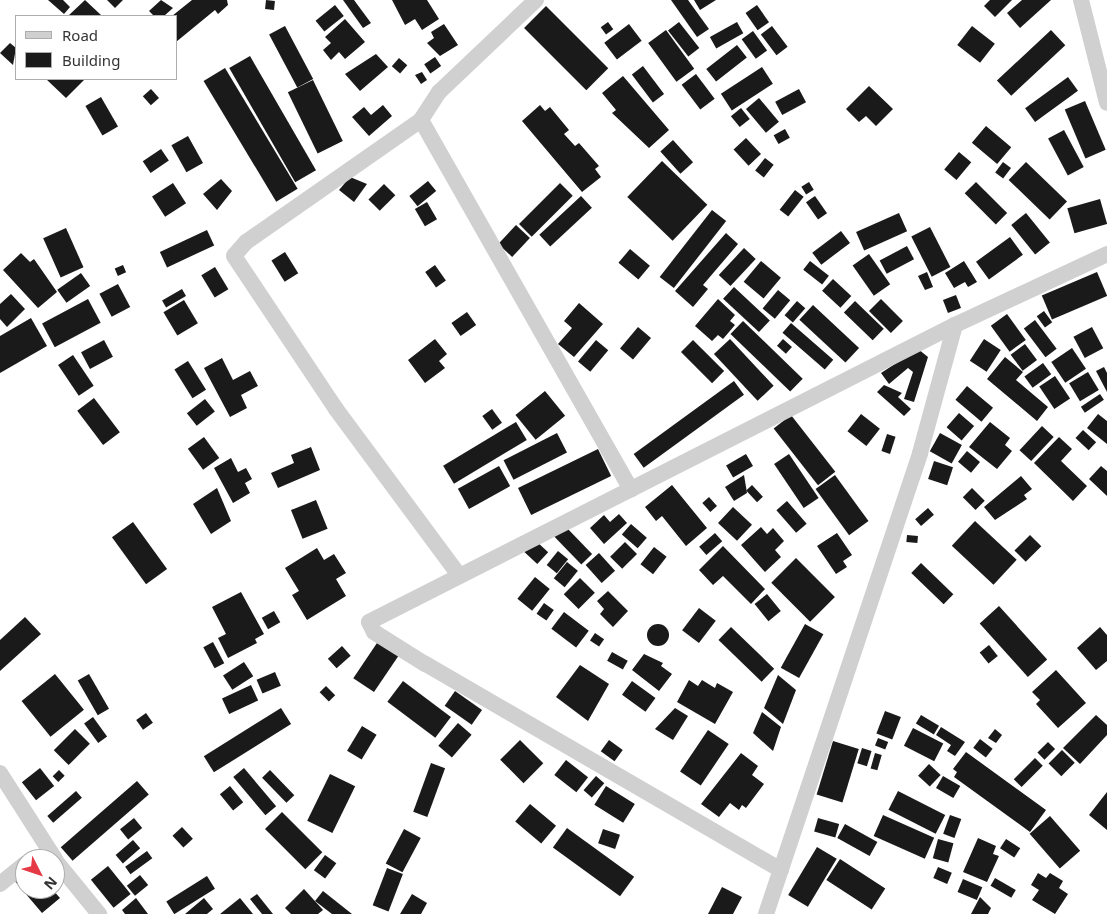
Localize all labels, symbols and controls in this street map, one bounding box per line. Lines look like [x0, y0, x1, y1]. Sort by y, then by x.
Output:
legend [15, 15, 178, 80]
text: Road [62, 25, 98, 45]
text: Building [62, 50, 120, 70]
north arrow [15, 849, 65, 899]
text: N [40, 873, 62, 894]

